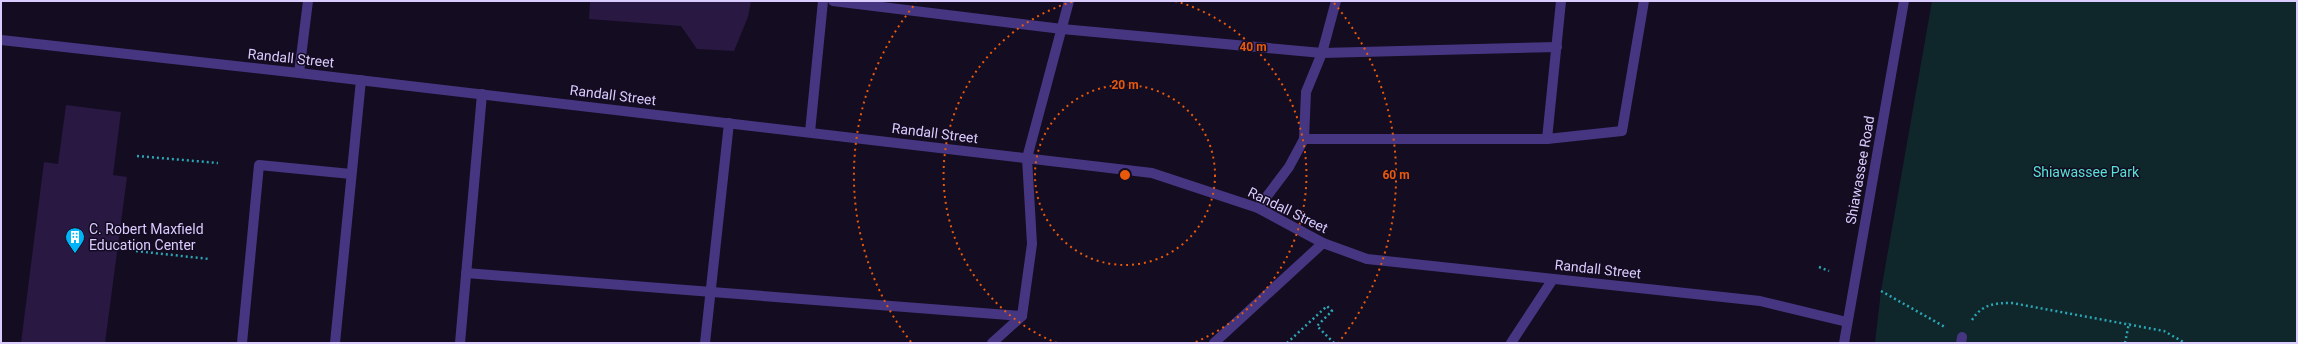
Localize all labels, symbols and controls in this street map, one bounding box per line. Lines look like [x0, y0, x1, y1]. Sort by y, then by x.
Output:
text: 40 m [1239, 40, 1267, 54]
street label: Randall Street [247, 46, 335, 71]
text: 20 m [1111, 78, 1139, 92]
street label: Randall Street [569, 82, 657, 108]
street label: Shiawassee Road [1843, 114, 1877, 226]
street label: Randall Street [891, 120, 979, 146]
park label: Shiawassee Park [2033, 164, 2140, 180]
centre of rings [1118, 168, 1132, 182]
text: 60 m [1382, 168, 1410, 182]
street label: Randall Street [1246, 184, 1331, 236]
place label: C. Robert Maxfield Education Center [89, 221, 204, 253]
building icon: C. Robert Maxfield Education Center [64, 226, 86, 254]
street label: Randall Street [1554, 257, 1642, 282]

